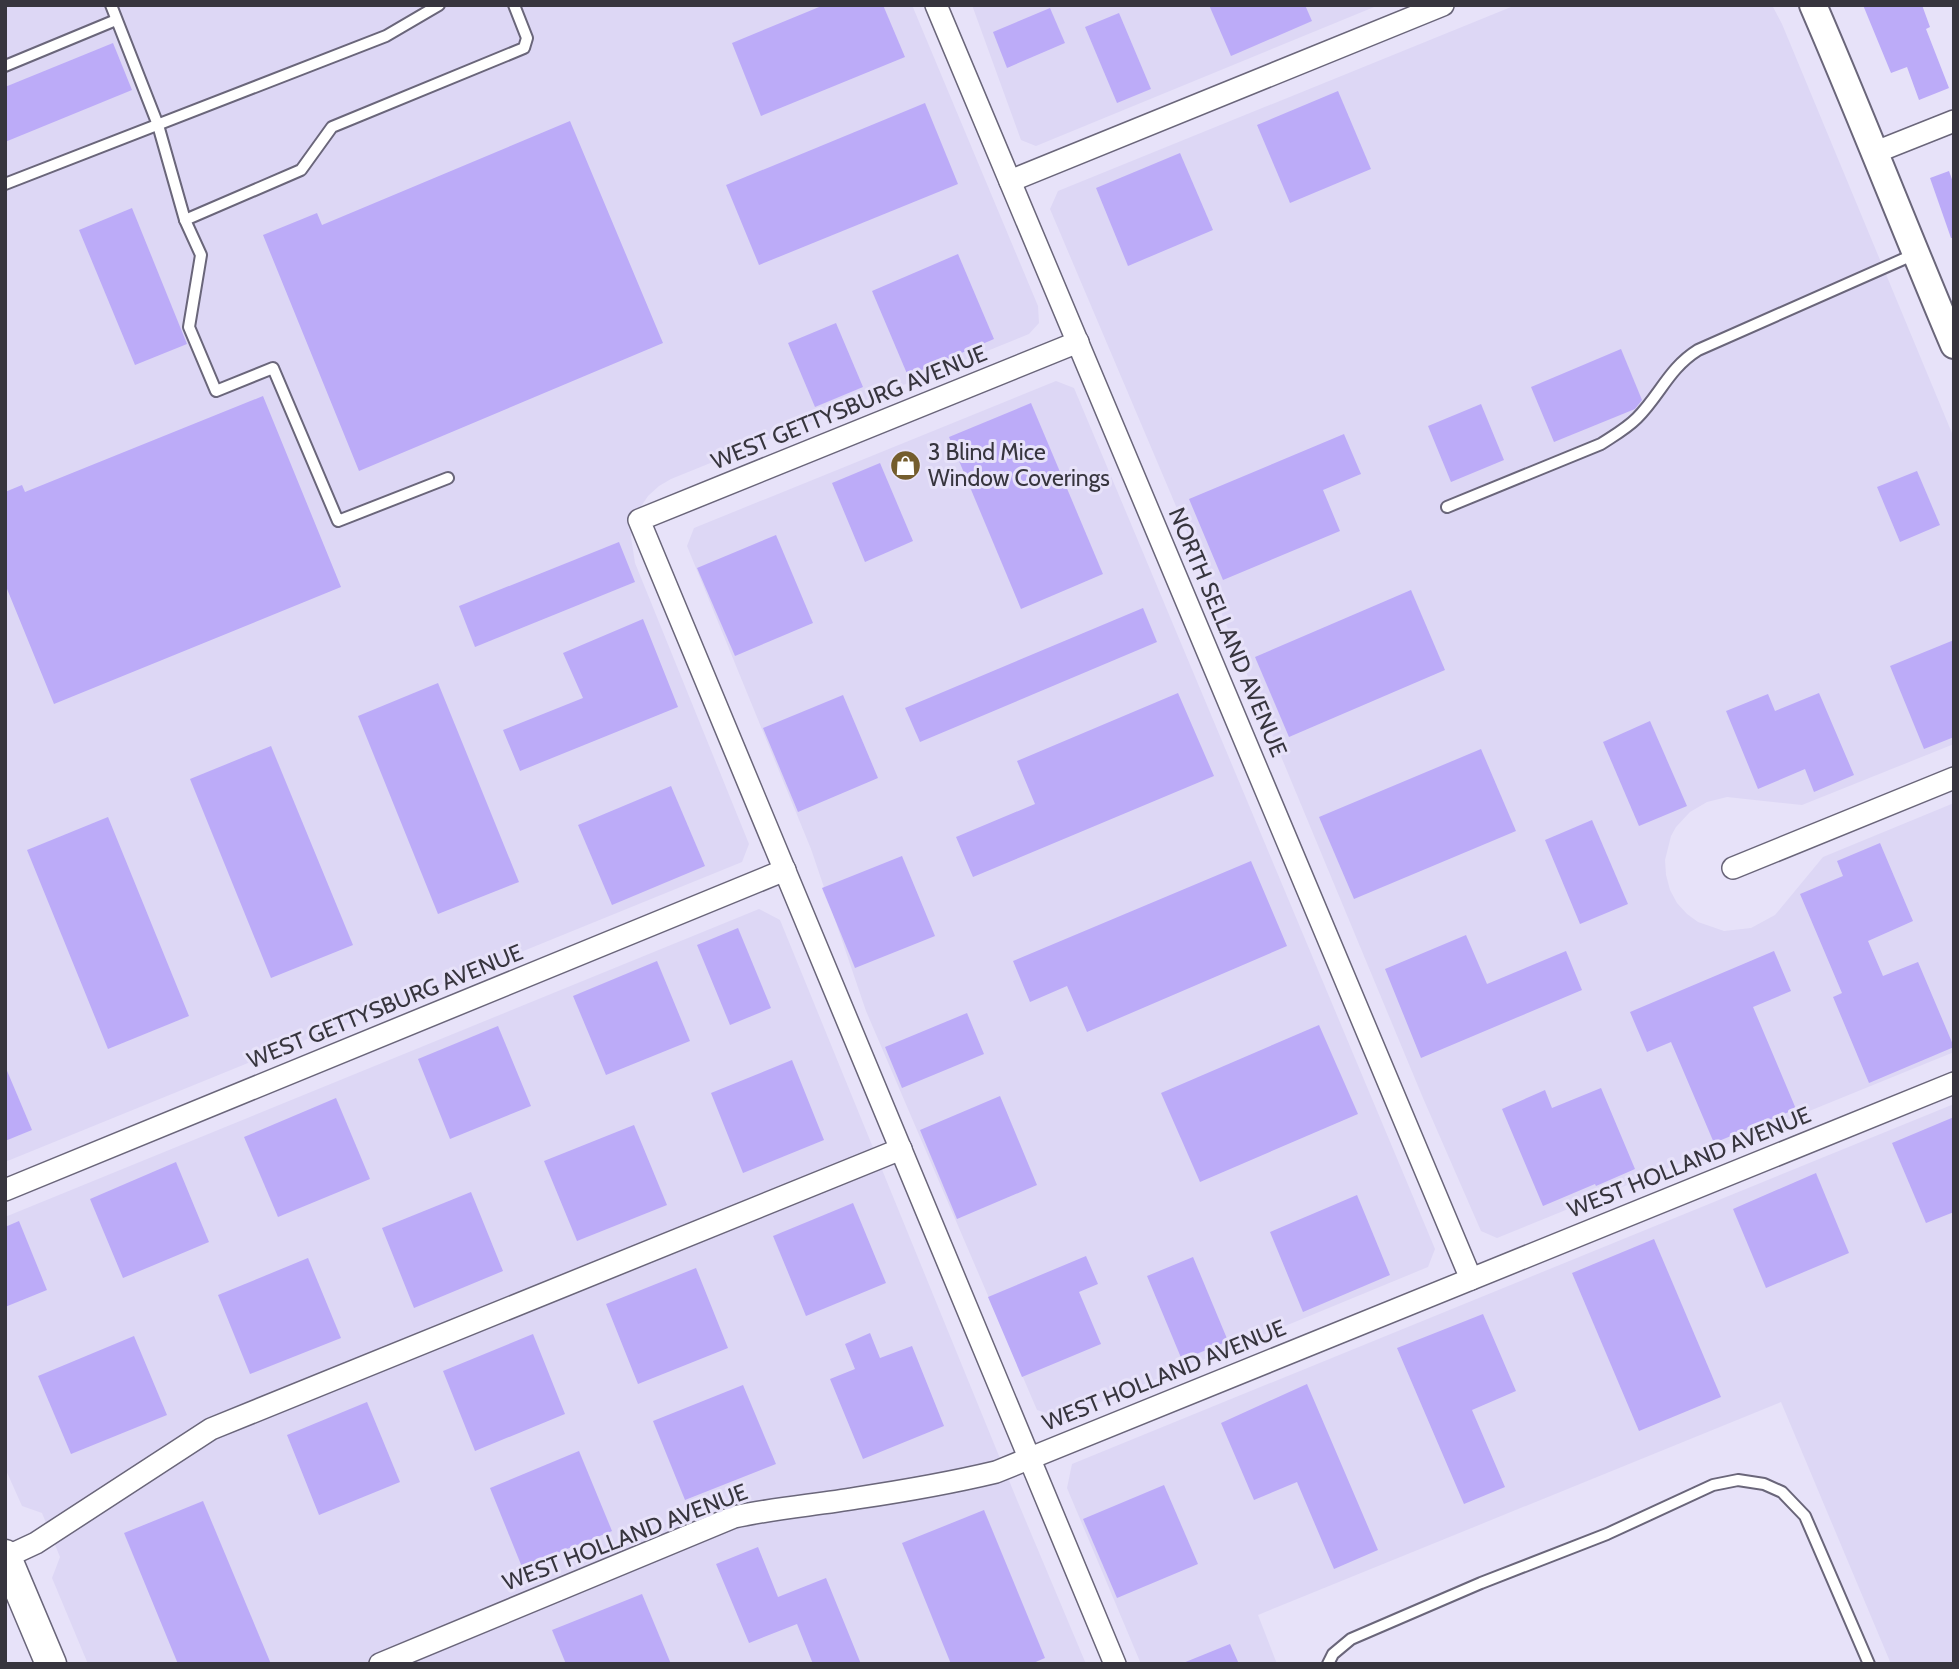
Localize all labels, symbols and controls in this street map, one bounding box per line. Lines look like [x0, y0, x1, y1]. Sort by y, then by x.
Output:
street label: WEST GETTYSBURG AVENUE [707, 339, 991, 475]
place label: 3 Blind Mice Window Coverings [928, 438, 1110, 492]
shop icon: 3 Blind Mice Window Coverings [888, 448, 922, 482]
street label: NORTH SELLAND AVENUE [1163, 503, 1293, 761]
street label: WEST GETTYSBURG AVENUE [243, 938, 527, 1074]
street label: WEST HOLLAND AVENUE [1563, 1100, 1815, 1224]
street label: WEST HOLLAND AVENUE [1038, 1313, 1290, 1437]
street label: WEST HOLLAND AVENUE [499, 1477, 751, 1597]

